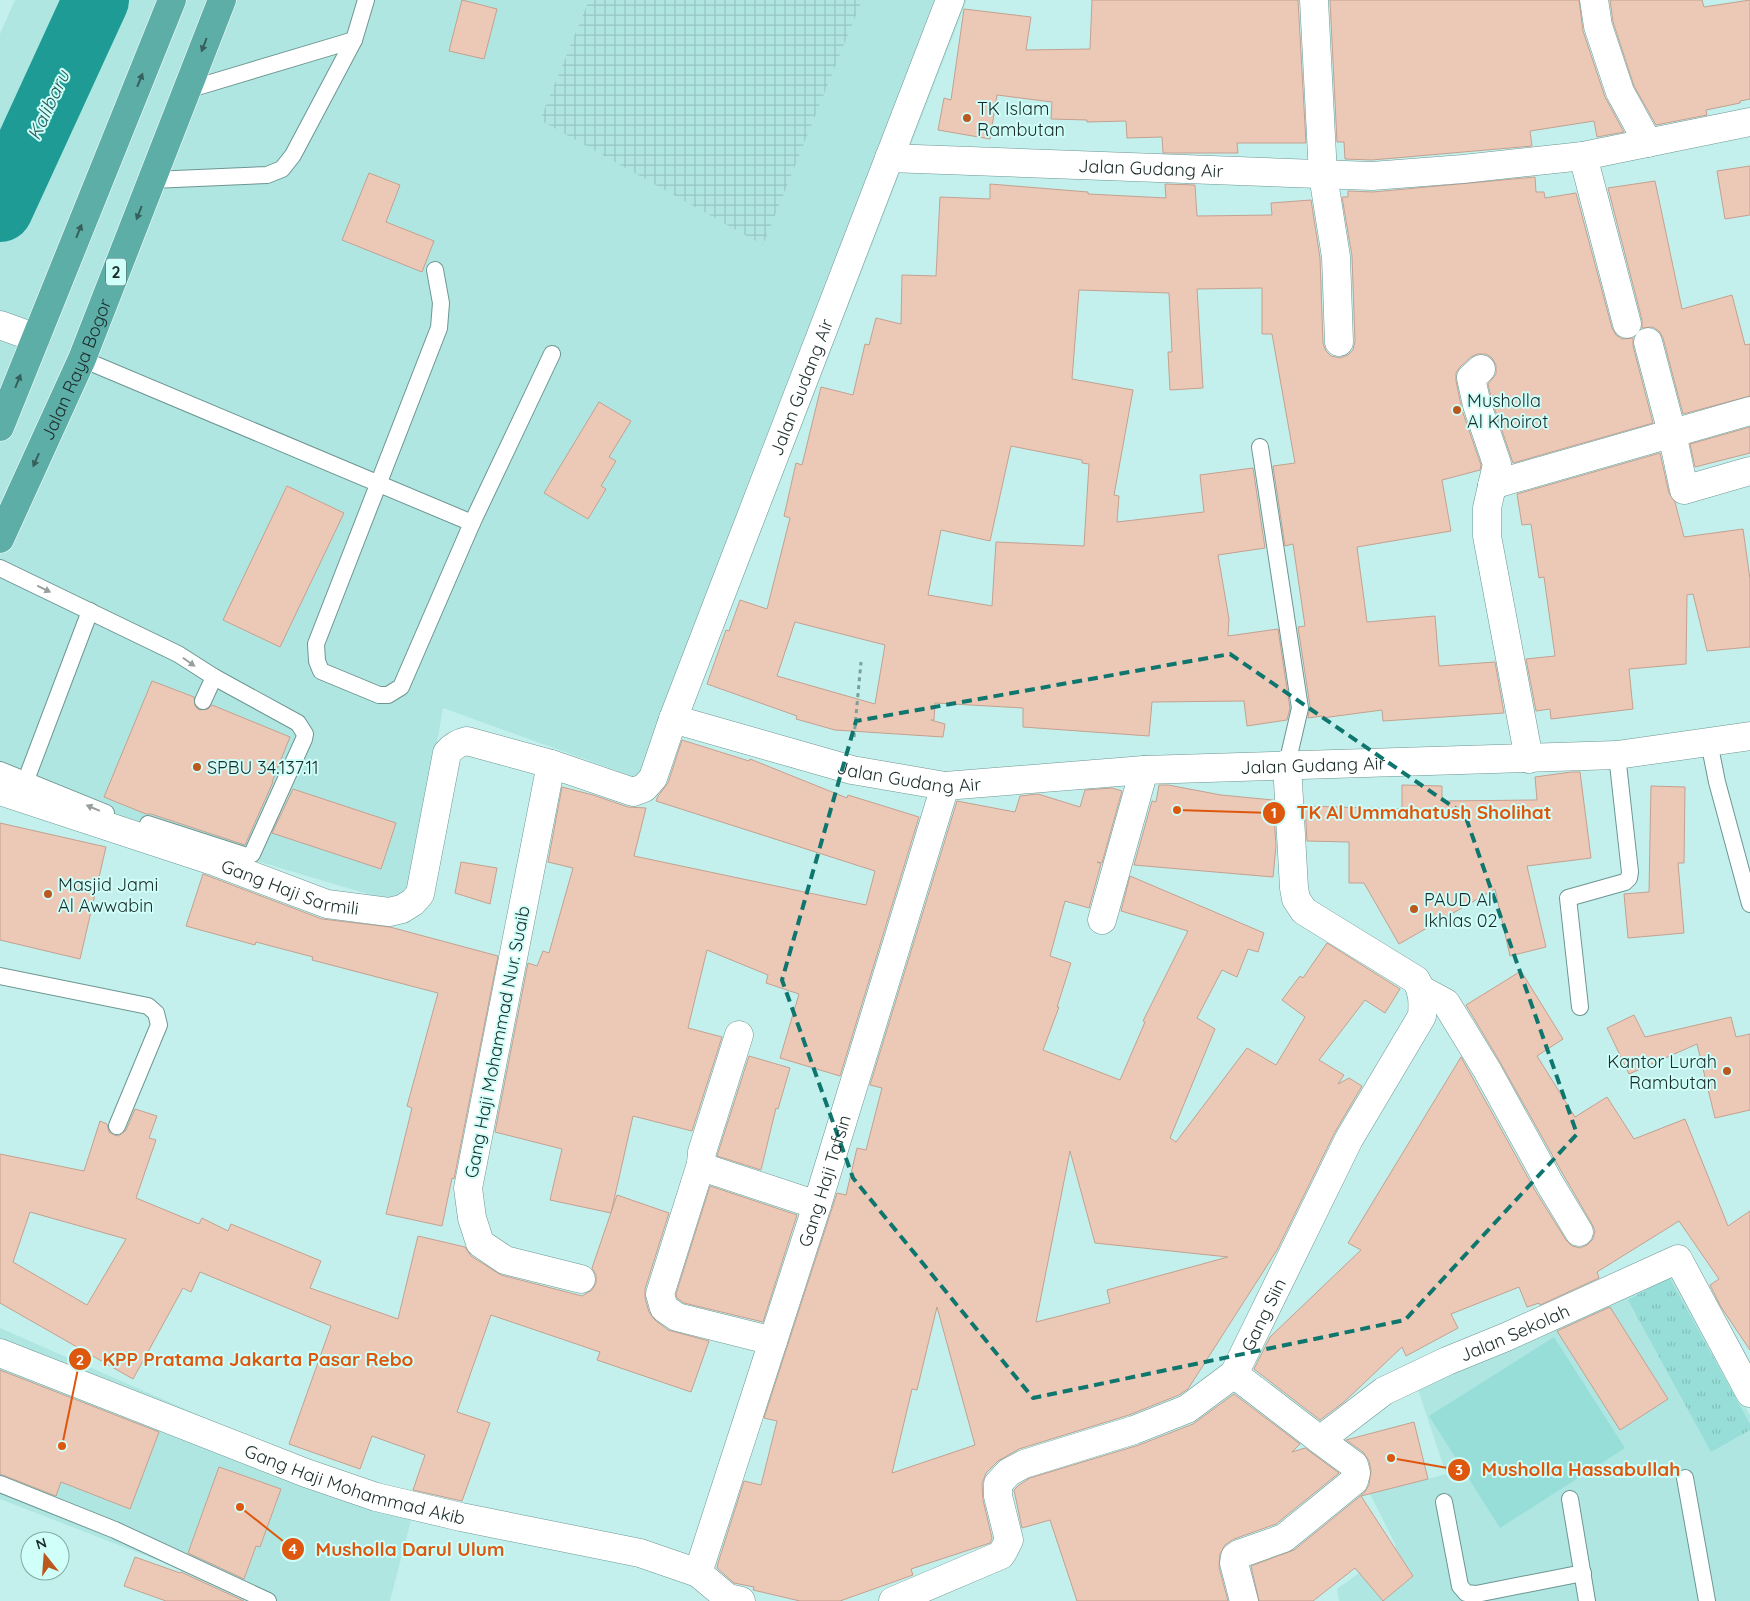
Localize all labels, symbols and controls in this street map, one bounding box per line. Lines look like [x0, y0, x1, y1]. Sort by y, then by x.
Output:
one-way arrow [200, 38, 207, 53]
water label: Kalibaru [22, 65, 75, 144]
one-way arrow [136, 72, 144, 87]
place label: TK Islam Rambutan [977, 97, 1065, 141]
marker: TK Islam Rambutan [961, 112, 973, 124]
street label: Jalan Gudang Air [1078, 154, 1224, 182]
one-way arrow [135, 206, 143, 221]
one-way arrow [76, 224, 84, 238]
road number: 2 [106, 258, 126, 286]
street label: Jalan Raya Bogor [35, 295, 116, 444]
street label: Jalan Gudang Air [764, 315, 838, 459]
one-way arrow [15, 374, 22, 389]
place label: Musholla Al Khoirot [1467, 389, 1548, 433]
marker: Musholla Al Khoirot [1451, 404, 1463, 416]
one-way arrow [32, 453, 40, 467]
one-way arrow [37, 585, 51, 593]
one-way arrow [182, 657, 196, 667]
street label: Jalan Gudang Air [1240, 751, 1386, 778]
street label: Jalan Gudang Air [835, 755, 982, 798]
place label: SPBU 34.137.11 [207, 756, 319, 779]
marker: SPBU 34.137.11 [191, 761, 203, 773]
callout: TK Al Ummahatush Sholihat [1261, 796, 1561, 830]
text: TK Al Ummahatush Sholihat [1297, 800, 1552, 824]
one-way arrow [86, 803, 100, 811]
text: 1 [1271, 803, 1277, 822]
street label: Gang Haji Sarmili [218, 854, 360, 919]
place label: Masjid Jami Al Awwabin [58, 873, 158, 917]
marker: Masjid Jami Al Awwabin [42, 888, 54, 900]
place label: PAUD Al Ikhlas 02 [1424, 888, 1497, 932]
marker: PAUD Al Ikhlas 02 [1408, 903, 1420, 915]
street label: Gang Haji Mohammad Nur. Suaib [459, 904, 535, 1180]
place label: Kantor Lurah Rambutan [1607, 1050, 1717, 1094]
marker: Kantor Lurah Rambutan [1721, 1065, 1733, 1077]
street label: Gang Haji Tafsin [793, 1112, 855, 1250]
street label: Gang Siin [1236, 1274, 1291, 1355]
street label: Jalan Sekolah [1456, 1298, 1573, 1366]
callout: KPP Pratama Jakarta Pasar Rebo [67, 1342, 423, 1376]
text: KPP Pratama Jakarta Pasar Rebo [103, 1347, 414, 1371]
text: 2 [76, 1350, 84, 1369]
street label: Gang Haji Mohammad Akib [241, 1439, 468, 1529]
callout: Musholla Hassabullah [1446, 1453, 1690, 1487]
text: Musholla Hassabullah [1482, 1457, 1680, 1481]
text: 3 [1455, 1460, 1463, 1479]
north arrow [20, 1531, 70, 1581]
callout: Musholla Darul Ulum [281, 1532, 515, 1566]
text: N [34, 1533, 49, 1554]
text: Musholla Darul Ulum [316, 1537, 504, 1561]
text: 4 [289, 1539, 298, 1558]

